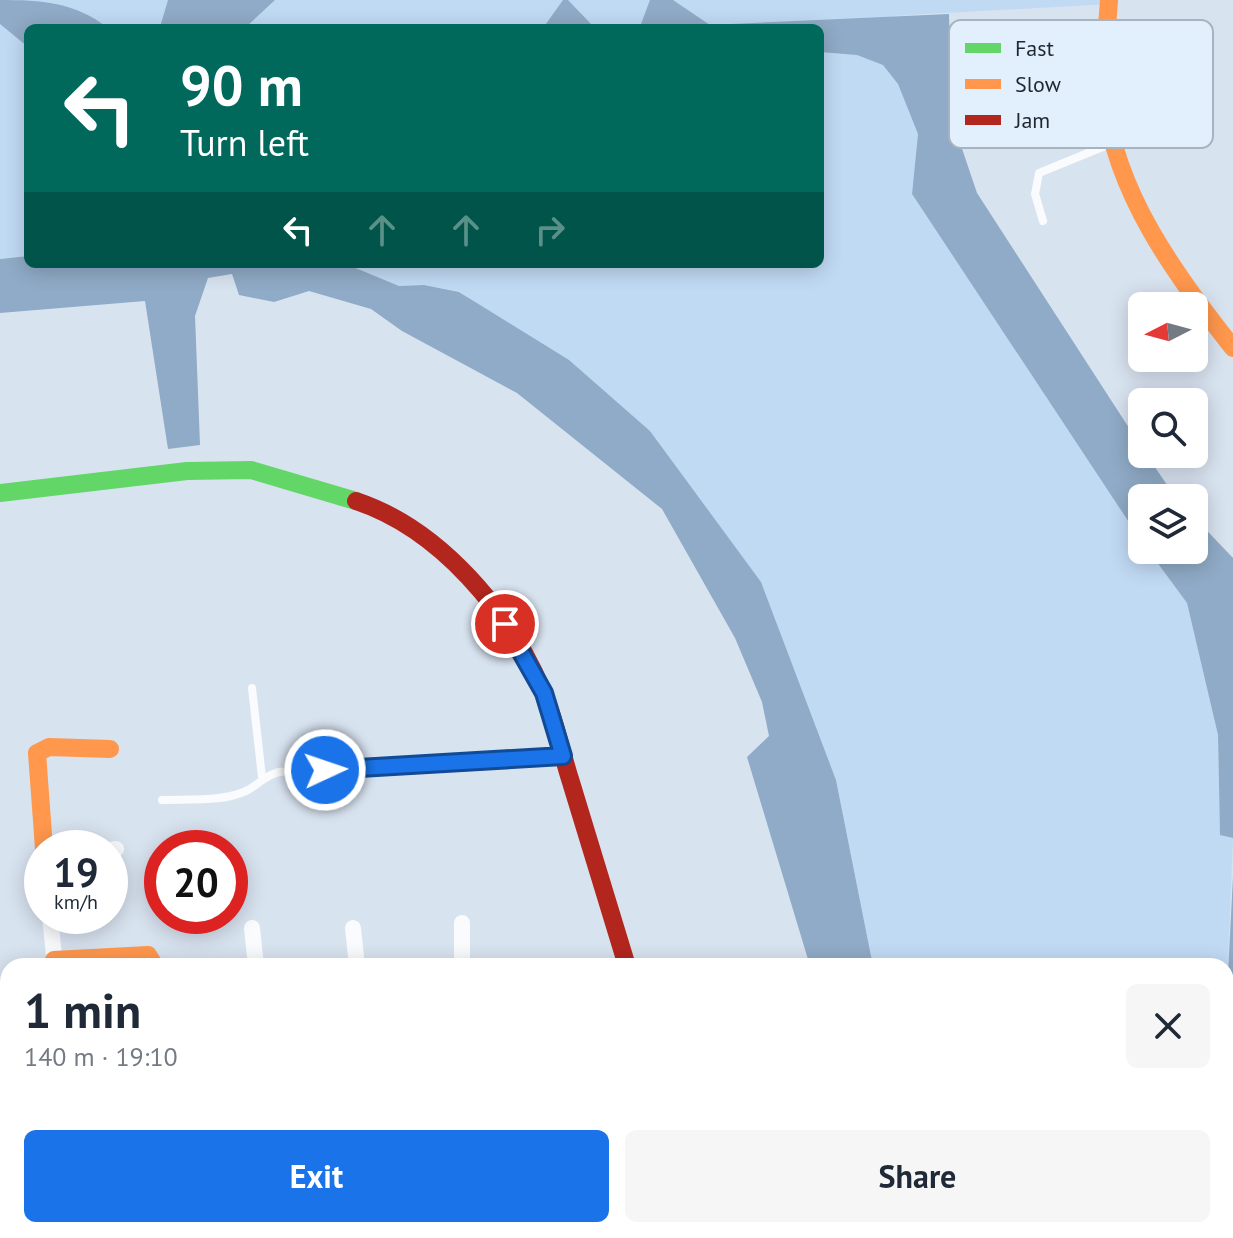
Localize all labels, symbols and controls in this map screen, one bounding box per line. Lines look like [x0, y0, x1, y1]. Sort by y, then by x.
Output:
legend [949, 20, 1213, 148]
text: Fast [1015, 34, 1055, 62]
text: 90 m [180, 49, 303, 121]
icon: left [48, 56, 152, 160]
text: Slow [1015, 70, 1061, 98]
text: Jam [1014, 106, 1050, 134]
text: Turn left [180, 119, 309, 166]
icon: left [276, 208, 320, 252]
icon: ahead [360, 208, 404, 252]
icon: ahead [444, 208, 488, 252]
icon: right [528, 208, 572, 252]
north arrow [1128, 292, 1208, 372]
map controls [1128, 292, 1208, 564]
button: search [1128, 388, 1208, 468]
button: layers [1128, 484, 1208, 564]
pin [471, 590, 539, 658]
icon: arrive [483, 602, 527, 646]
position arrow [283, 728, 367, 812]
speed limit sign: 20 [144, 830, 248, 934]
text: 19 [53, 846, 99, 898]
text: km/h [54, 889, 98, 915]
text: 1 min [24, 979, 141, 1041]
button: close [1126, 984, 1210, 1068]
text: 140 m · 19:10 [24, 1040, 178, 1073]
button: Exit [24, 1130, 609, 1222]
button: Share [625, 1130, 1210, 1222]

